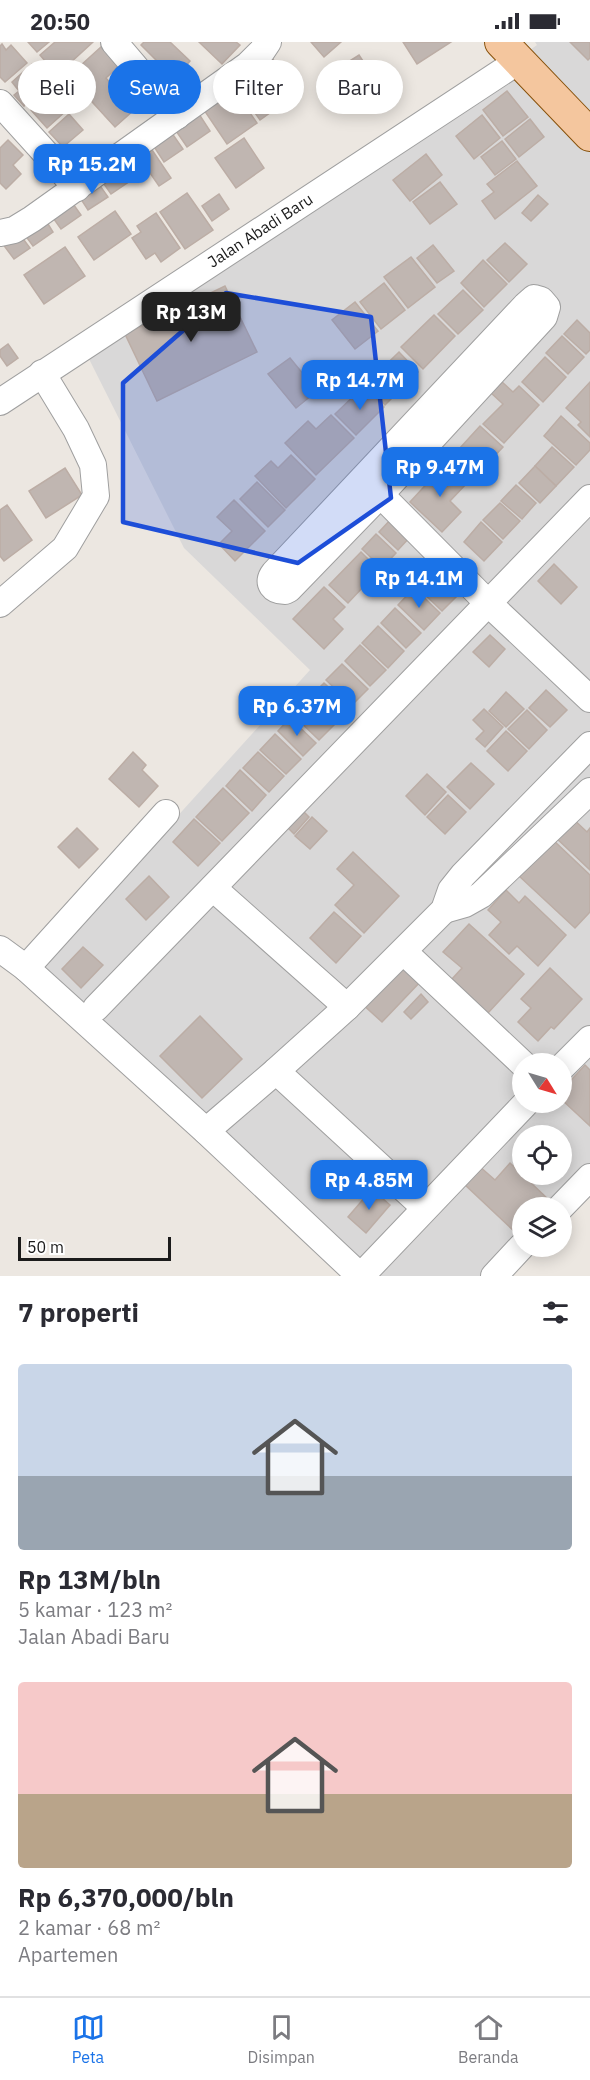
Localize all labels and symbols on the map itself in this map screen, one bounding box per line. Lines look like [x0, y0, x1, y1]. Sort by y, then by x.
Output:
pin: Rp 15.2M [30, 144, 154, 195]
street label: Jalan Abadi Baru [204, 189, 316, 271]
pin: Rp 13M [142, 292, 240, 343]
pin: Rp 14.7M [298, 360, 422, 411]
pin: Rp 9.47M [378, 447, 502, 498]
pin: Rp 14.1M [357, 558, 481, 609]
pin: Rp 6.37M [235, 686, 359, 737]
north arrow [512, 1053, 572, 1113]
pin: Rp 4.85M [307, 1160, 431, 1211]
scale bar [18, 1234, 171, 1262]

